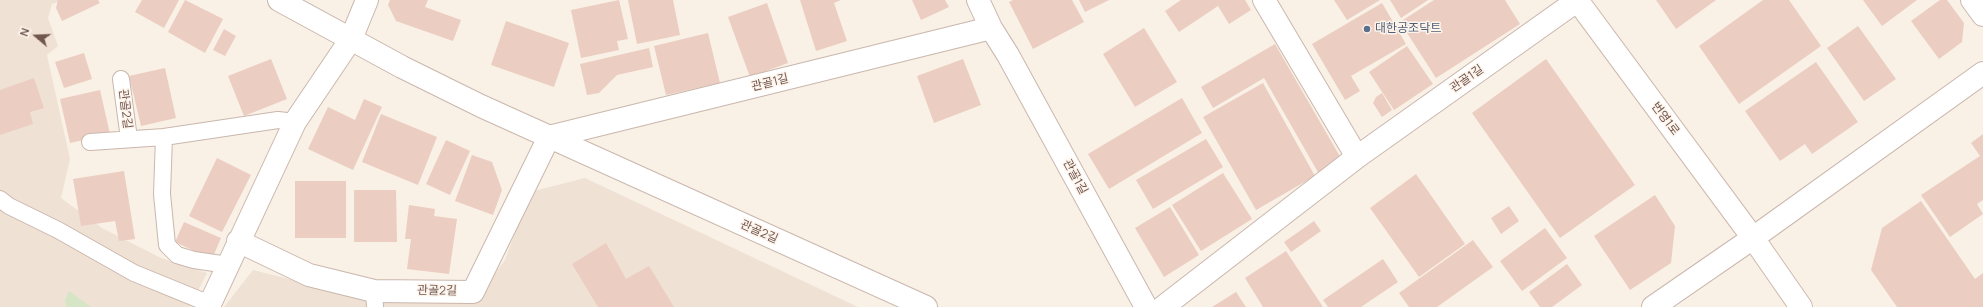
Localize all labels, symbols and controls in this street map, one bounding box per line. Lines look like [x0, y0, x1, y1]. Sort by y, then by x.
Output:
north arrow [16, 16, 56, 56]
place label: 대한공조닥트 [1375, 22, 1441, 36]
marker: 대한공조닥트 [1362, 24, 1372, 34]
text: N [16, 26, 33, 38]
street label: 관골1길 [1447, 62, 1487, 96]
street label: 관골1길 [750, 71, 790, 95]
street label: 관골2길 [115, 88, 135, 130]
street label: 번영1로 [1648, 100, 1682, 138]
street label: 관골1길 [1060, 157, 1090, 197]
street label: 관골2길 [738, 217, 780, 247]
street label: 관골2길 [417, 283, 457, 299]

